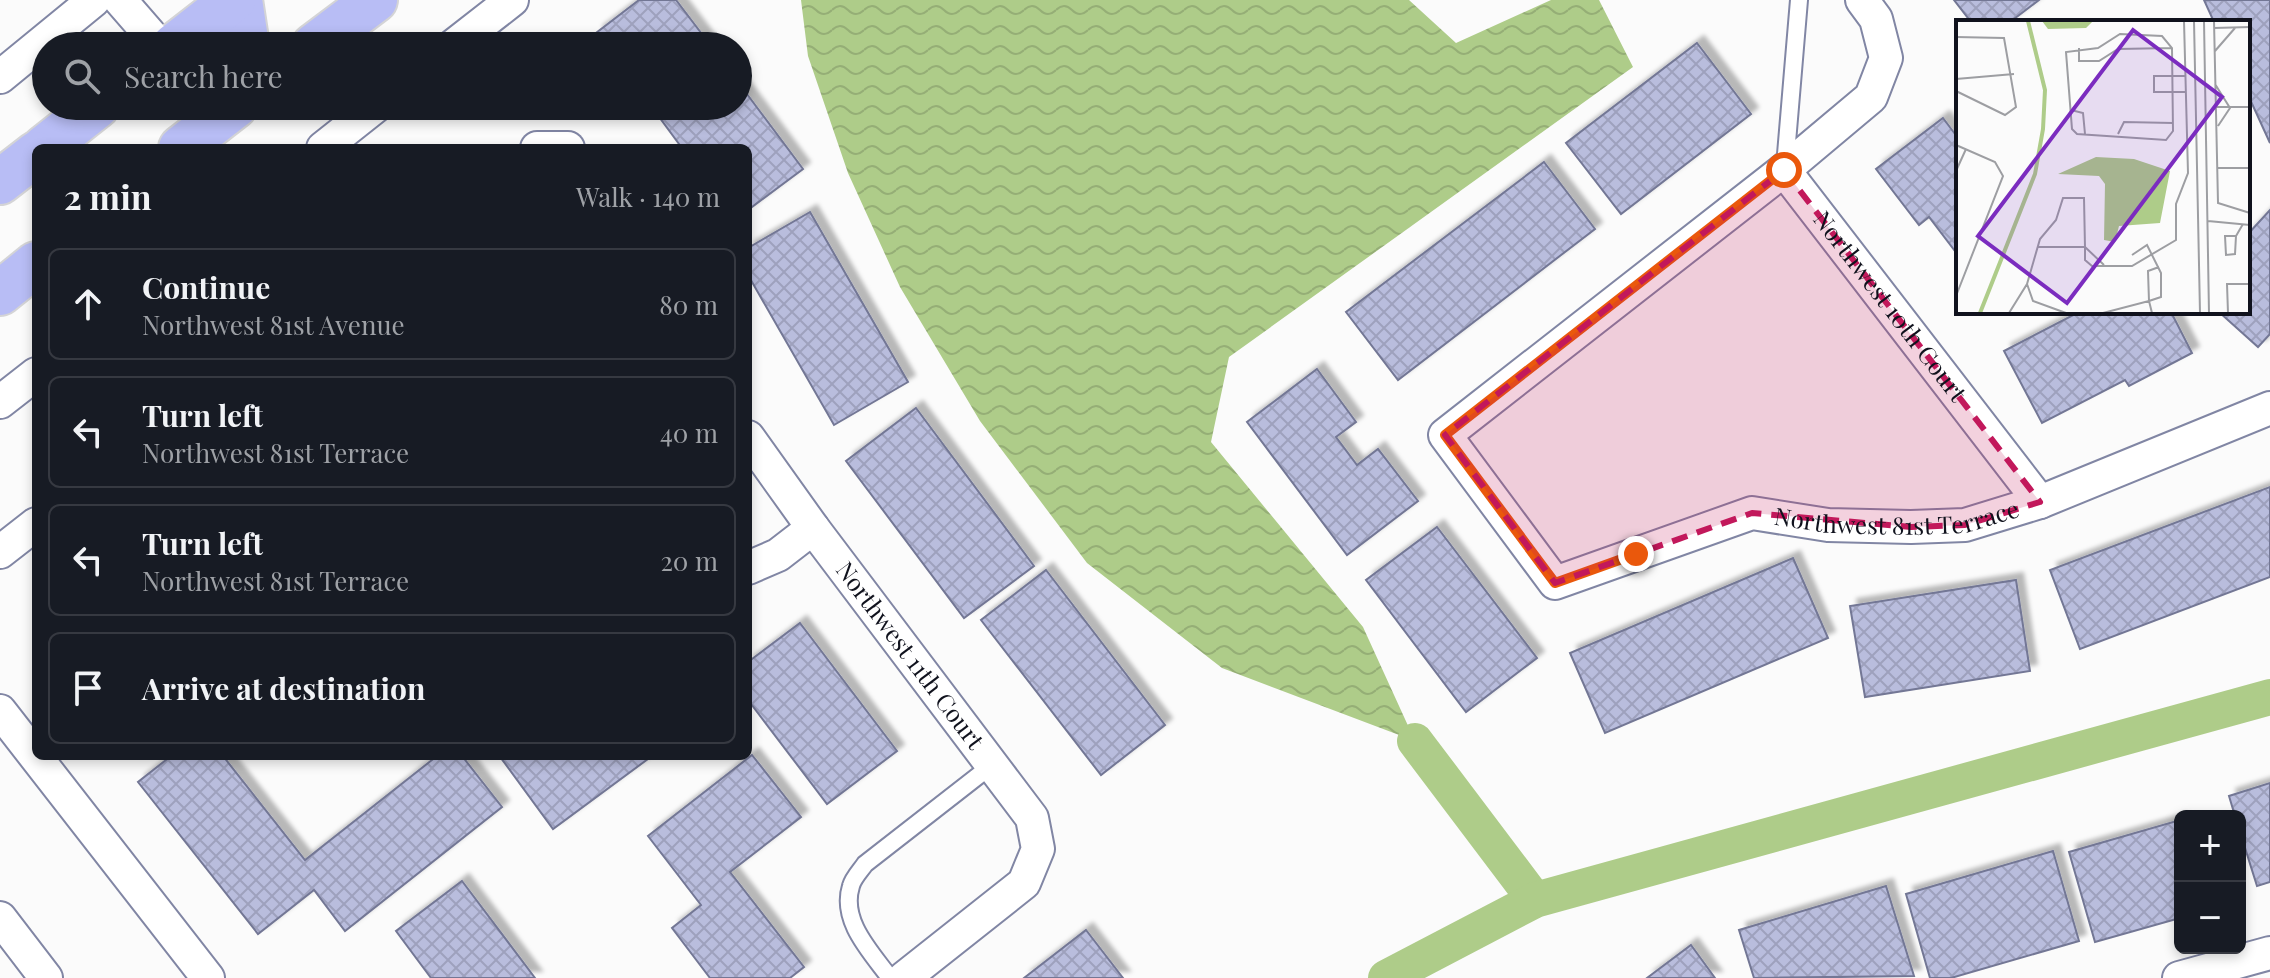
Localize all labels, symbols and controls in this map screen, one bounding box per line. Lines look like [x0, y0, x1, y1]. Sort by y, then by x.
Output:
inset map [1956, 20, 2250, 314]
search box [32, 32, 752, 120]
icon: search [60, 54, 104, 98]
text: Search here [124, 56, 283, 96]
route start [1766, 152, 1802, 188]
text: 2 min [64, 173, 152, 219]
text: Walk · 140 m [576, 179, 720, 214]
street label: Northwest 10th Court [1807, 204, 1975, 408]
text: Continue [142, 267, 270, 307]
icon: ahead [66, 282, 110, 326]
text: 80 m [659, 287, 718, 322]
text: Northwest 81st Avenue [142, 307, 405, 342]
text: Turn left [142, 395, 263, 435]
icon: left [66, 410, 110, 454]
text: 40 m [660, 415, 718, 450]
text: Northwest 81st Terrace [142, 435, 409, 470]
street label: Northwest 81st Terrace [1772, 491, 2022, 541]
text: Turn left [142, 523, 263, 563]
route end [1618, 536, 1654, 572]
icon: left [66, 538, 110, 582]
text: 20 m [660, 543, 718, 578]
street label: Northwest 11th Court [830, 554, 993, 755]
text: Northwest 81st Terrace [142, 563, 409, 598]
icon: arrive [66, 666, 110, 710]
text: Arrive at destination [142, 668, 425, 708]
map controls [2174, 810, 2246, 954]
button: + [2174, 810, 2246, 882]
button: − [2174, 882, 2246, 954]

